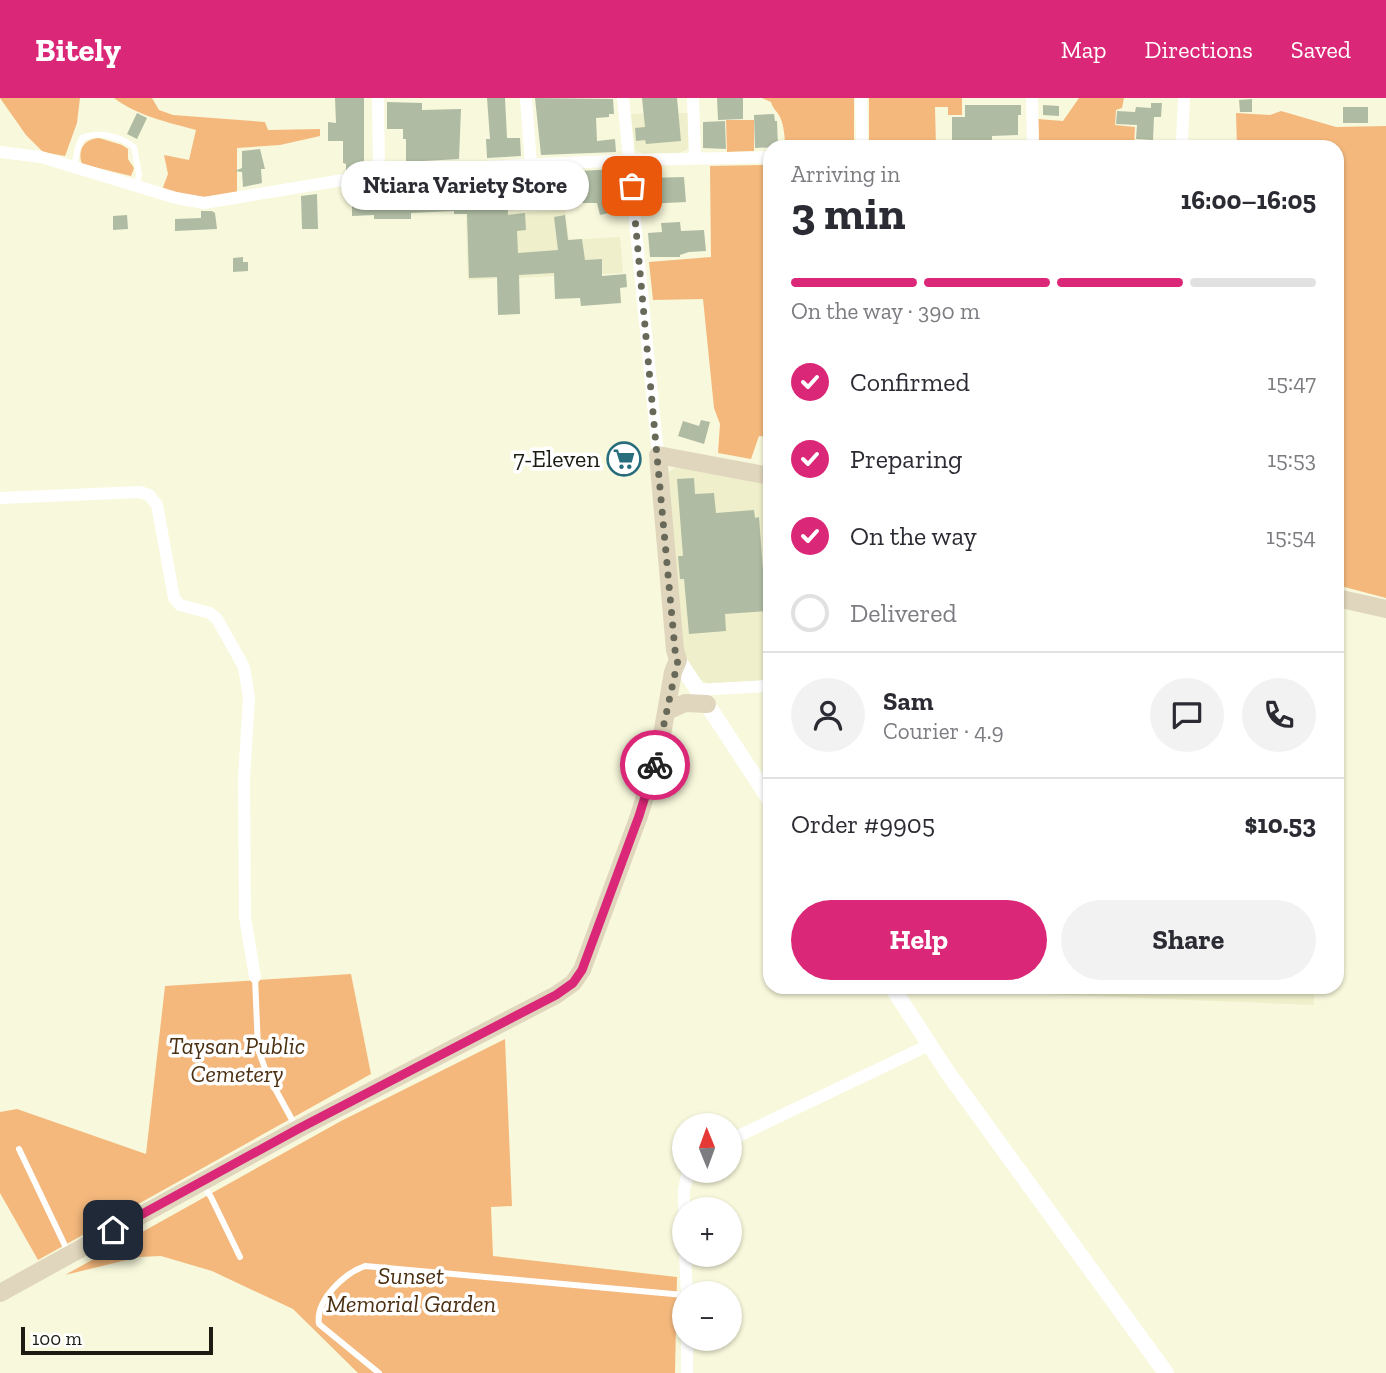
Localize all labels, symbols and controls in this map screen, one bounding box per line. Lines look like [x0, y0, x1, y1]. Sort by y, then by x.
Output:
text: Bitely [35, 30, 121, 69]
text: Map [1061, 35, 1107, 64]
text: Directions [1145, 35, 1253, 64]
text: Saved [1291, 35, 1351, 64]
pin [602, 156, 662, 216]
text: Arriving in [791, 160, 900, 188]
callout: Ntiara Variety Store [342, 162, 590, 210]
icon: bag [613, 167, 651, 205]
text: Ntiara Variety Store [363, 171, 567, 199]
text: 16:00–16:05 [1181, 184, 1316, 216]
text: 3 min [791, 186, 905, 241]
text: On the way · 390 m [791, 297, 980, 325]
icon: check [791, 363, 829, 401]
text: Confirmed [850, 366, 970, 398]
text: 15:47 [1267, 368, 1316, 396]
supermarket icon: 7-Eleven [605, 440, 643, 478]
icon: check [791, 440, 829, 478]
text: Preparing [850, 443, 962, 475]
place label: 7-Eleven [513, 444, 600, 473]
text: 15:53 [1267, 445, 1316, 473]
icon: check [791, 517, 829, 555]
text: On the way [850, 520, 977, 552]
text: 15:54 [1266, 522, 1316, 550]
text: Delivered [850, 597, 957, 629]
button: person [791, 678, 865, 752]
button: chat [1150, 678, 1224, 752]
button: phone [1242, 678, 1316, 752]
text: Sam [883, 685, 933, 717]
text: Courier · 4.9 [883, 717, 1004, 745]
courier [620, 730, 690, 800]
icon: bike [636, 746, 674, 784]
text: Order #9905 [791, 808, 935, 840]
text: $10.53 [1244, 808, 1316, 840]
button: Help [791, 900, 1047, 980]
button: Share [1061, 900, 1316, 980]
park label: Taysan Public Cemetery [169, 1031, 305, 1088]
north arrow [672, 1113, 742, 1183]
map controls [672, 1113, 742, 1351]
button: + [672, 1197, 742, 1267]
pin [83, 1200, 143, 1260]
icon: home [94, 1211, 132, 1249]
park label: Sunset Memorial Garden [326, 1261, 496, 1318]
button: − [672, 1281, 742, 1351]
scale bar [21, 1324, 214, 1356]
text: 100 m [32, 1327, 82, 1350]

